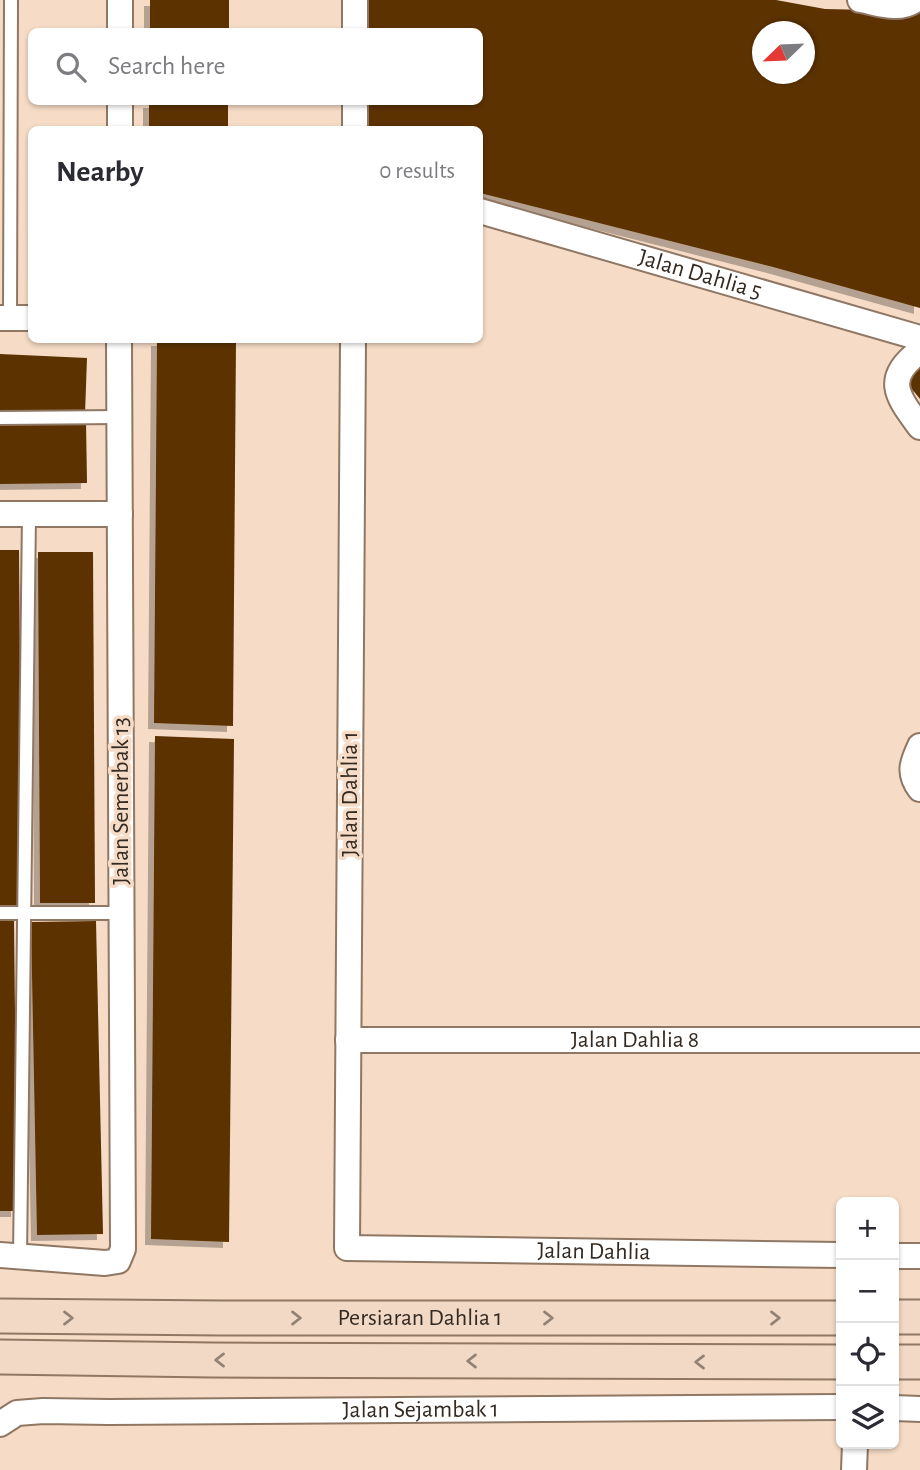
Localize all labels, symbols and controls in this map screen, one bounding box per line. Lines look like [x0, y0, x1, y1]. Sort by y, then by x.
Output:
north arrow [752, 21, 815, 84]
search box [28, 28, 483, 105]
icon: search [52, 48, 90, 86]
text: Search here [108, 53, 226, 79]
text: Nearby [56, 157, 144, 187]
text: 0 results [379, 160, 455, 183]
street label: Jalan Dahlia 5 [636, 245, 764, 304]
street label: Jalan Semerbak 13 [109, 717, 133, 885]
street label: Jalan Dahlia 1 [338, 731, 362, 857]
street label: Jalan Dahlia 8 [571, 1028, 699, 1052]
map controls [836, 1197, 899, 1449]
button: + [836, 1197, 899, 1260]
street label: Jalan Dahlia [537, 1239, 651, 1264]
button: − [836, 1260, 899, 1323]
street label: Persiaran Dahlia 1 [338, 1306, 502, 1330]
one-way arrow [63, 1310, 74, 1325]
one-way arrow [291, 1310, 301, 1326]
one-way arrow [543, 1310, 553, 1326]
one-way arrow [770, 1310, 781, 1326]
button: locate [836, 1323, 899, 1386]
one-way arrow [214, 1352, 225, 1368]
one-way arrow [466, 1353, 477, 1369]
one-way arrow [694, 1354, 704, 1370]
button: layers [836, 1386, 899, 1449]
street label: Jalan Sejambak 1 [342, 1397, 499, 1422]

